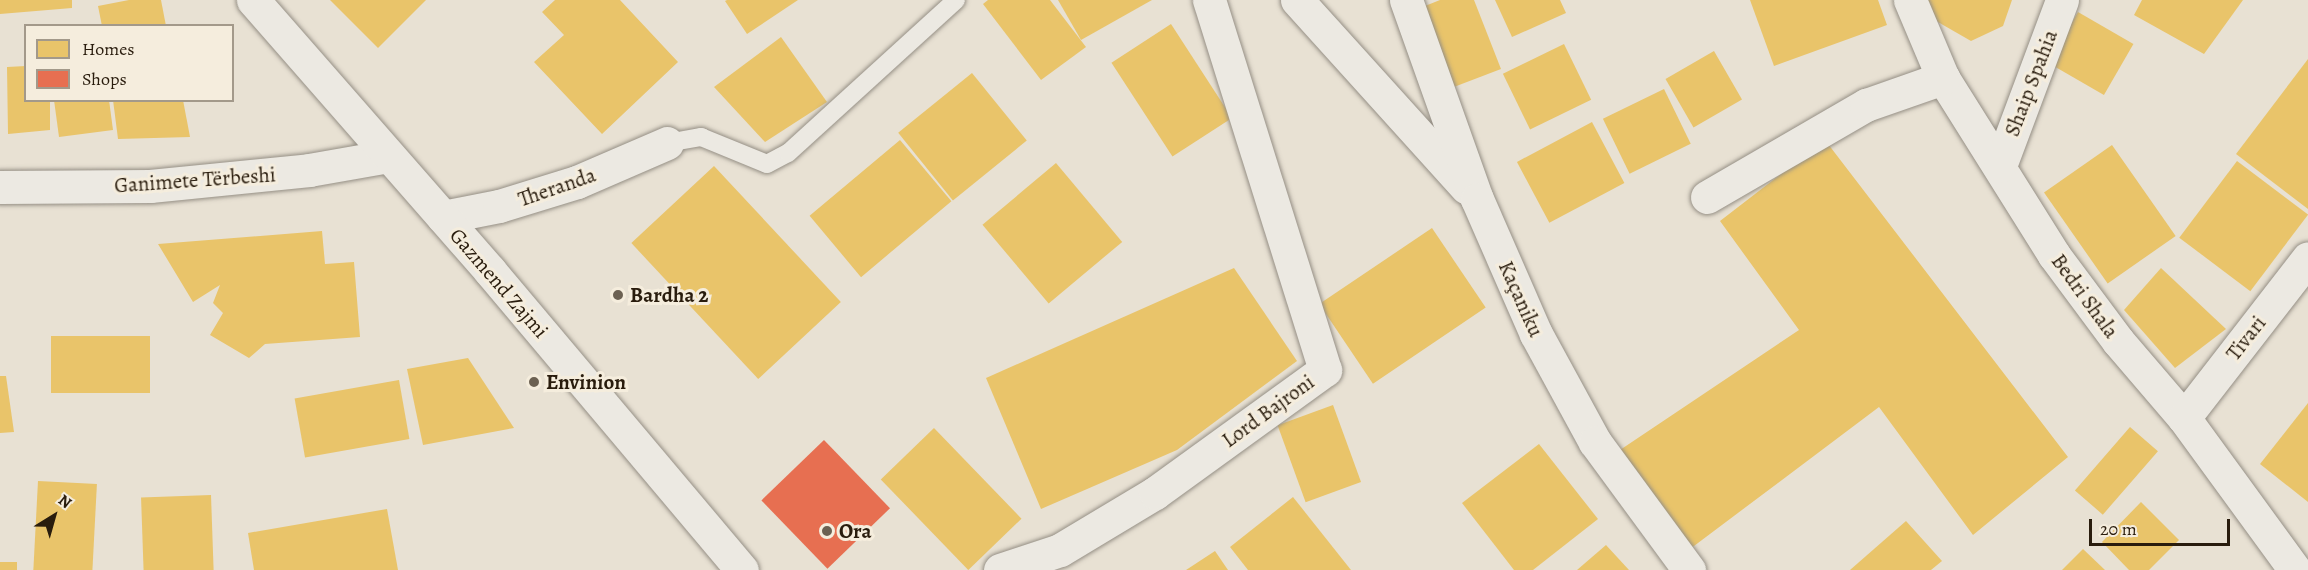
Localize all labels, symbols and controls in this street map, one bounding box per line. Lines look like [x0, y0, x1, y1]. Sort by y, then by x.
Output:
legend [24, 24, 234, 102]
street label: Shaip Spahia [1999, 26, 2063, 140]
text: Homes [82, 37, 134, 61]
text: Shops [82, 67, 127, 91]
street label: Ganimete Tërbeshi [113, 162, 277, 198]
street label: Theranda [515, 162, 599, 212]
street label: Gazmend Zajmi [444, 223, 554, 343]
street label: Bedri Shala [2046, 249, 2124, 343]
street label: Kaçaniku [1493, 257, 1549, 341]
place label: Bardha 2 [630, 282, 708, 308]
marker: Bardha 2 [611, 288, 625, 302]
street label: Tivari [2221, 311, 2271, 365]
place label: Envinion [546, 369, 626, 395]
street label: Lord Bajroni [1217, 369, 1319, 453]
marker: Envinion [527, 375, 541, 389]
north arrow [24, 486, 84, 546]
text: N [54, 489, 76, 514]
scale bar [2092, 507, 2233, 545]
text: 20 m [2100, 517, 2137, 541]
place label: Ora [839, 518, 872, 544]
marker: Ora [820, 524, 834, 538]

